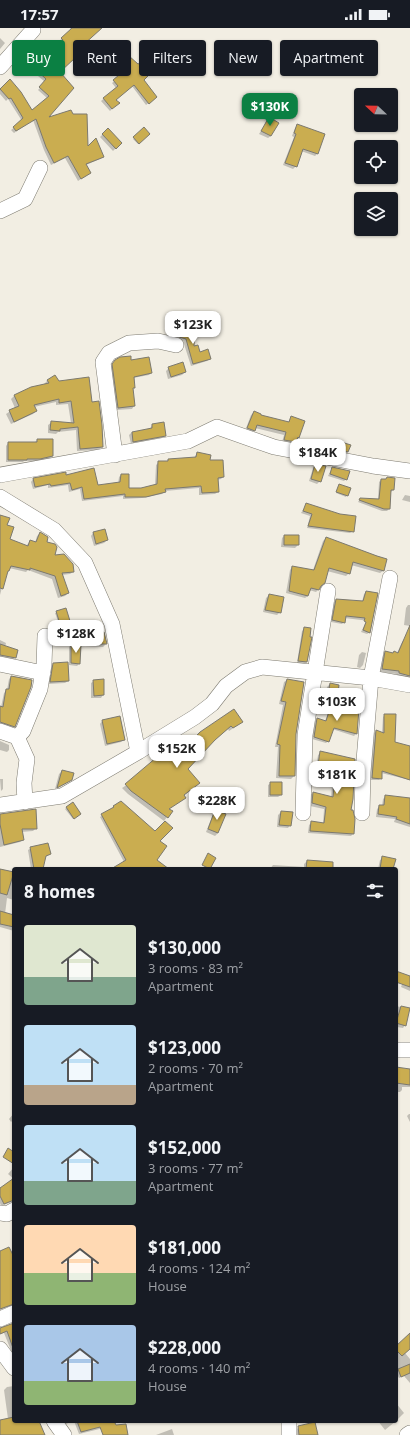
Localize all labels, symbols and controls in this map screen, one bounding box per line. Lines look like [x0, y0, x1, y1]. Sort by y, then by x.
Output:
text: 17:57 [20, 4, 59, 24]
chip: Buy [12, 40, 65, 76]
chip: Rent [73, 40, 131, 76]
chip: Filters [139, 40, 206, 76]
chip: New [214, 40, 272, 76]
chip: Apartment [280, 40, 378, 76]
north arrow [354, 88, 398, 132]
map controls [354, 88, 398, 236]
pin: $130K [242, 93, 298, 127]
text: $130K [251, 97, 289, 115]
button: locate [354, 140, 398, 184]
button: layers [354, 192, 398, 236]
pin: $123K [165, 311, 221, 345]
text: $123K [174, 315, 212, 333]
pin: $184K [290, 439, 346, 473]
text: $184K [299, 443, 337, 461]
pin: $128K [48, 620, 104, 654]
text: $128K [57, 624, 95, 642]
pin: $103K [309, 688, 365, 722]
text: $103K [318, 692, 356, 710]
pin: $152K [149, 735, 205, 769]
text: $152K [158, 739, 196, 757]
pin: $181K [309, 761, 365, 795]
text: $181K [318, 765, 356, 783]
pin: $228K [189, 787, 245, 821]
text: $228K [198, 791, 236, 809]
text: 8 homes [24, 880, 95, 903]
icon: filters [364, 880, 386, 902]
text: $130,000 [148, 936, 221, 959]
icon: home [56, 941, 104, 989]
text: 3 rooms · 83 m² [148, 959, 243, 977]
text: Apartment [148, 977, 213, 995]
text: $123,000 [148, 1036, 221, 1059]
icon: home [56, 1041, 104, 1089]
text: 2 rooms · 70 m² [148, 1059, 243, 1077]
text: Apartment [148, 1077, 213, 1095]
text: $152,000 [148, 1136, 221, 1159]
icon: home [56, 1141, 104, 1189]
text: 3 rooms · 77 m² [148, 1159, 243, 1177]
text: Apartment [148, 1177, 213, 1195]
text: $181,000 [148, 1236, 221, 1259]
icon: home [56, 1241, 104, 1289]
text: 4 rooms · 124 m² [148, 1259, 250, 1277]
text: House [148, 1277, 187, 1295]
text: $228,000 [148, 1336, 221, 1359]
icon: home [56, 1341, 104, 1389]
text: 4 rooms · 140 m² [148, 1359, 250, 1377]
text: House [148, 1377, 187, 1395]

